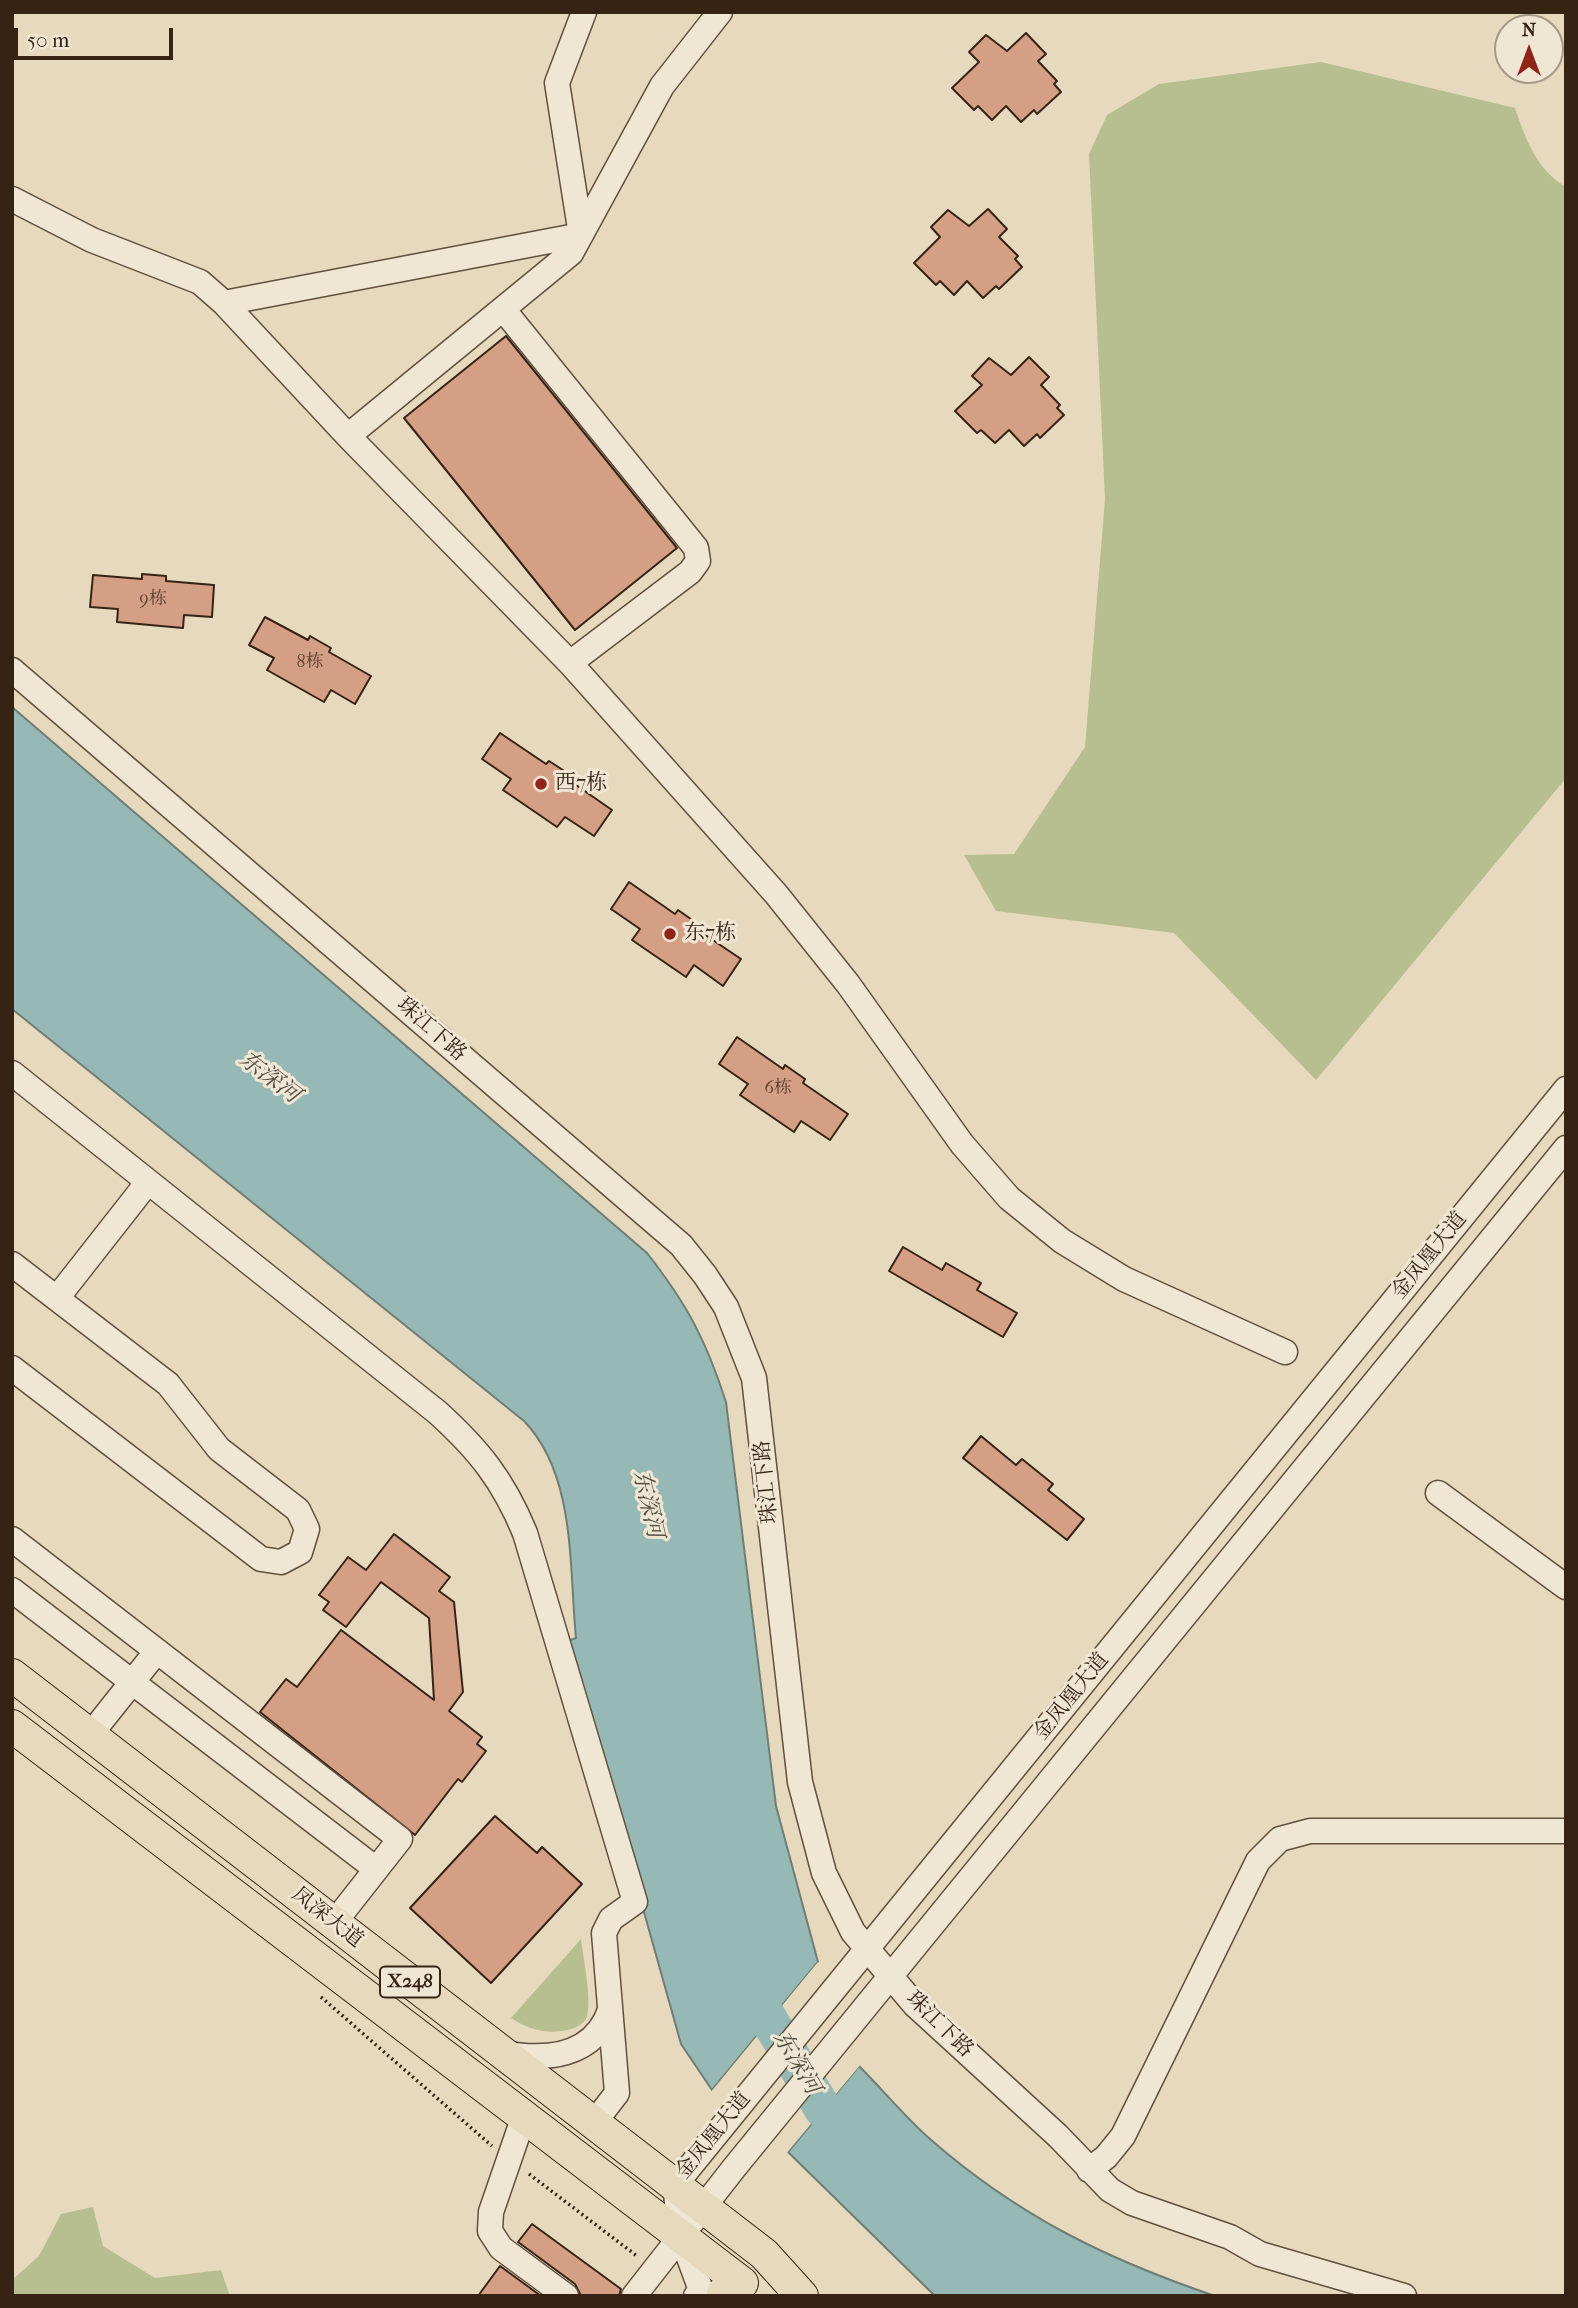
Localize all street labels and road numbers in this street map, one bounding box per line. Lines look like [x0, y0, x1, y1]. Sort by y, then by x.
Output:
street label: 珠江下路 [391, 993, 471, 1067]
street label: 金凤凰大道 [1387, 1207, 1473, 1305]
street label: 珠江下路 [750, 1439, 784, 1525]
street label: 金凤凰大道 [1029, 1648, 1115, 1746]
street label: 凤深大道 [286, 1882, 368, 1954]
road number: X248 [380, 1966, 440, 1998]
street label: 珠江下路 [900, 1987, 978, 2063]
street label: 金凤凰大道 [671, 2087, 757, 2185]

